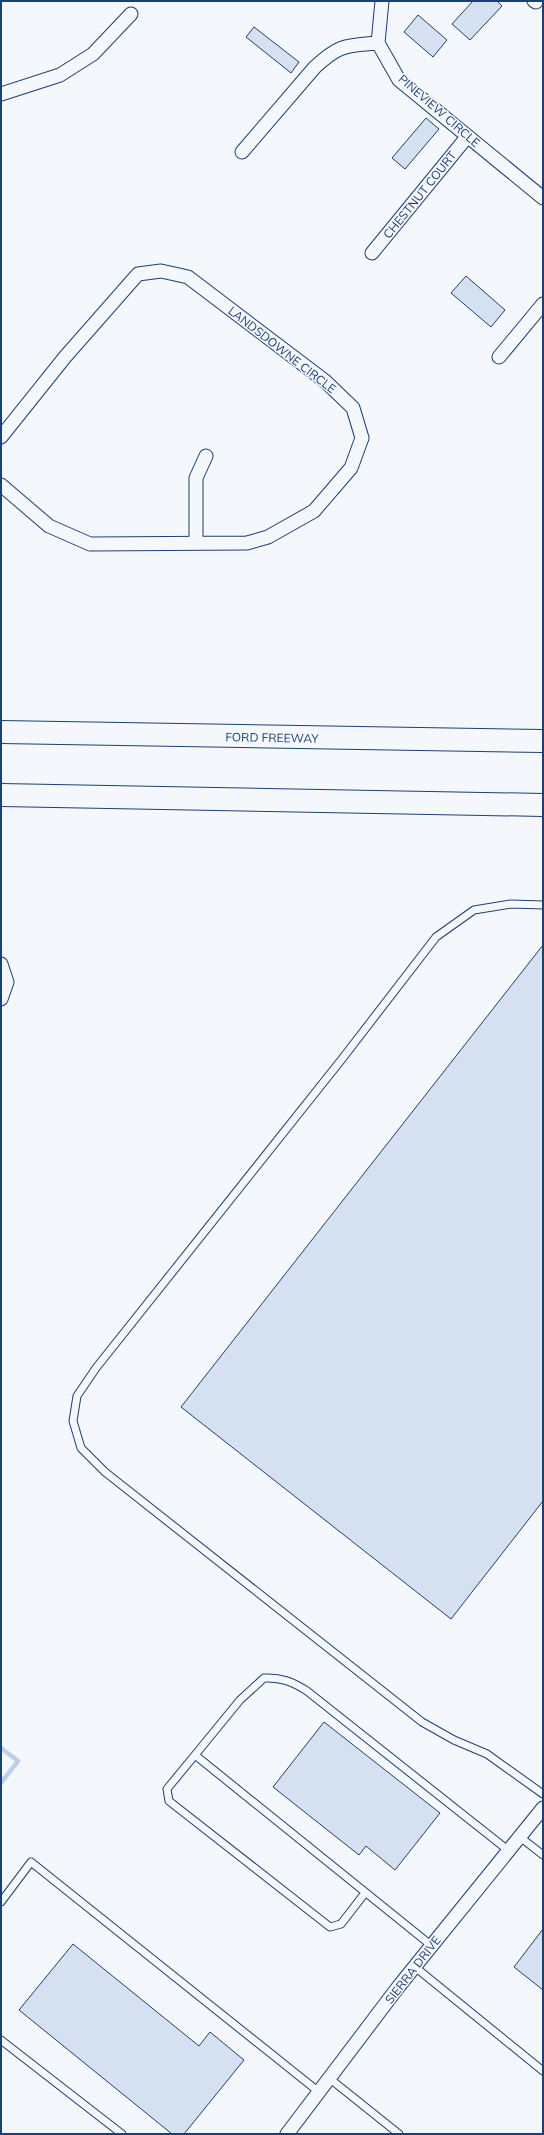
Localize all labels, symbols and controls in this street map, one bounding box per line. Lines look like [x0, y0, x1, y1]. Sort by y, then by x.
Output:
street label: PINEVIEW CIRCLE [395, 71, 483, 150]
street label: CHESTNUT COURT [380, 147, 460, 241]
street label: LANDSDOWNE CIRCLE [226, 303, 339, 396]
street label: FORD FREEWAY [225, 729, 319, 746]
street label: SIERRA DRIVE [381, 1933, 444, 2007]

